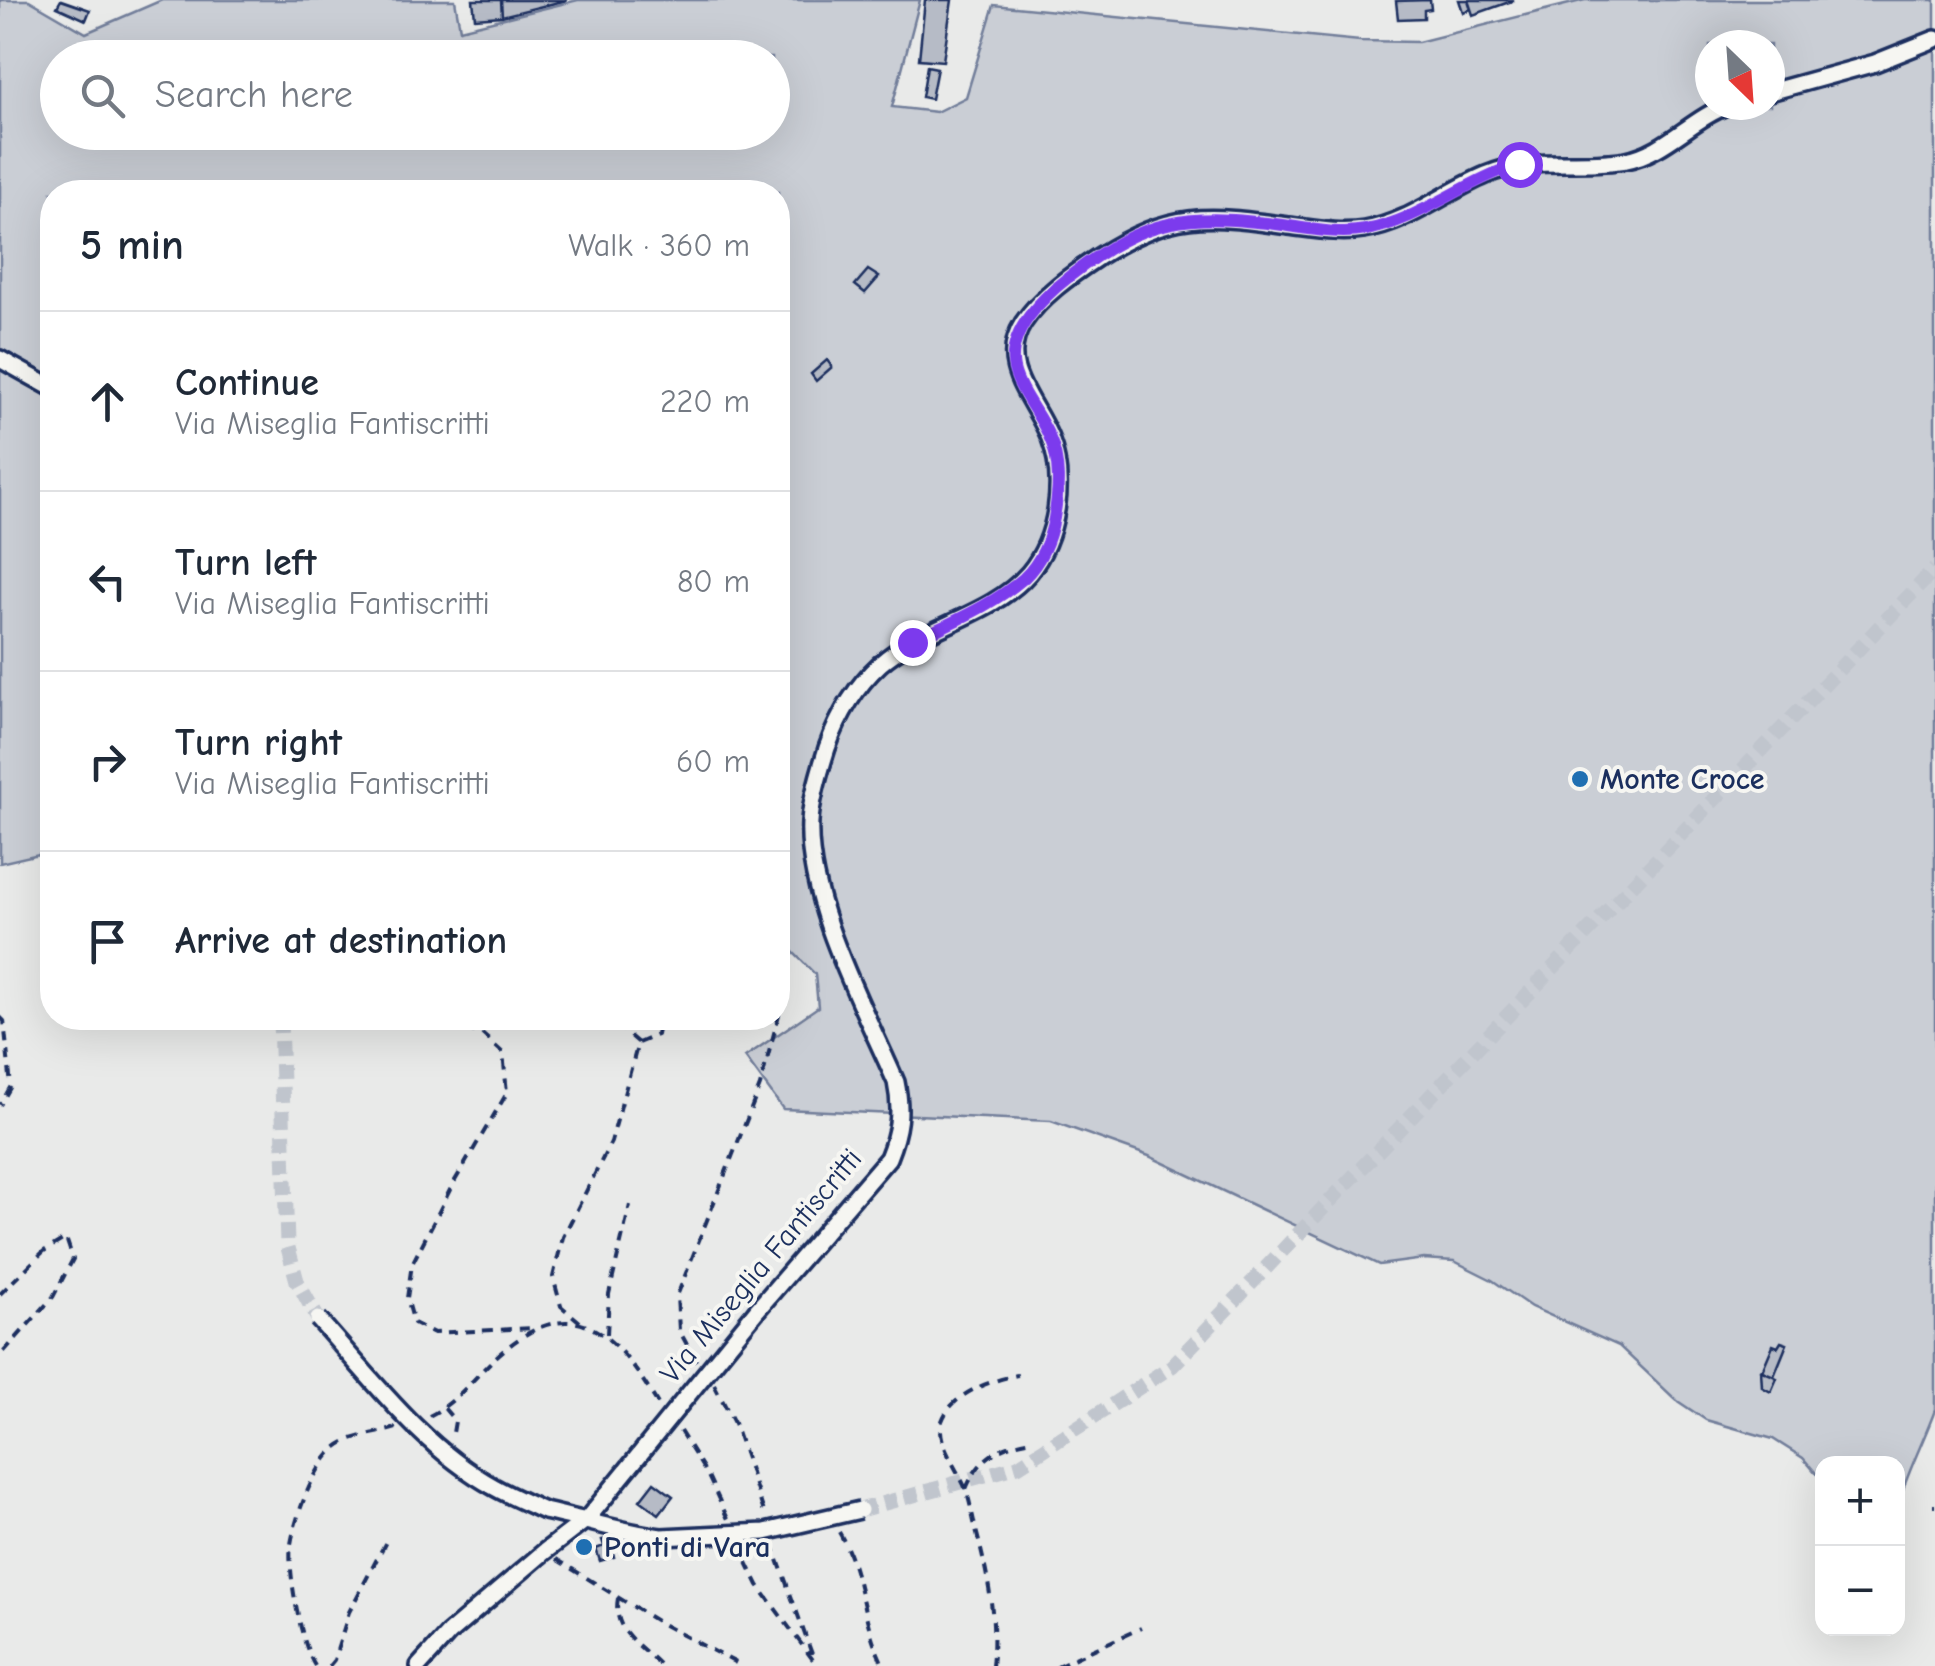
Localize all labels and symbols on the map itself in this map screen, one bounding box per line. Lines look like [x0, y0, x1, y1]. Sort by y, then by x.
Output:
north arrow [1695, 30, 1785, 120]
route start [1497, 142, 1543, 188]
route end [890, 620, 936, 666]
place label: Monte Croce [1600, 762, 1765, 797]
marker: Monte Croce [1569, 768, 1591, 790]
street label: Via Miseglia Fantiscritti [653, 1142, 869, 1390]
place label: Ponti di Vara [604, 1530, 770, 1565]
marker: Ponti di Vara [573, 1536, 595, 1558]

